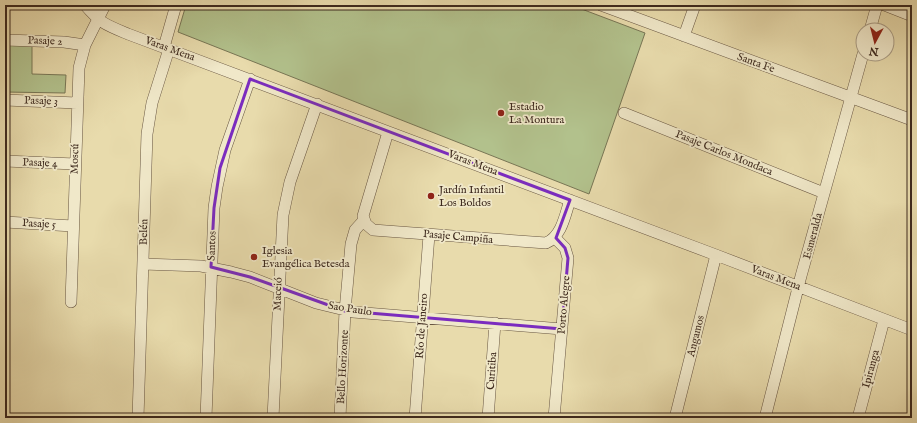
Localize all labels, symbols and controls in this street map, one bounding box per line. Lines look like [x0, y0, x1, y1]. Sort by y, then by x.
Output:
north arrow [855, 22, 895, 62]
street label: Pasaje 2 [27, 33, 63, 49]
street label: Varas Mena [142, 33, 197, 65]
text: N [868, 43, 880, 59]
street label: Santa Fe [735, 50, 777, 76]
street label: Pasaje 3 [24, 93, 58, 109]
place label: Estadio La Montura [509, 100, 564, 127]
marker: Estadio La Montura [496, 108, 506, 118]
street label: Pasaje Carlos Mondaca [673, 127, 775, 179]
street label: Moscú [67, 143, 83, 174]
street label: Varas Mena [445, 147, 500, 179]
street label: Pasaje 4 [22, 155, 58, 171]
place label: Jardín Infantil Los Boldos [437, 183, 504, 210]
marker: Jardín Infantil Los Boldos [426, 191, 436, 201]
street label: Esmeralda [800, 211, 826, 261]
street label: Pasaje 5 [22, 216, 56, 232]
street label: Belén [137, 219, 151, 245]
street label: Pasaje Campiña [422, 227, 494, 247]
street label: Santos [204, 231, 220, 261]
place label: Iglesia Evangélica Betesda [262, 244, 350, 271]
marker: Iglesia Evangélica Betesda [249, 252, 259, 262]
street label: Varas Mena [748, 262, 803, 294]
street label: Porto Alegre [554, 275, 574, 335]
street label: Maceió [270, 277, 286, 311]
street label: Río de Janeiro [413, 293, 431, 359]
street label: Sao Paulo [327, 299, 373, 319]
street label: Angamos [684, 314, 708, 359]
street label: Bello Horizonte [334, 329, 352, 405]
street label: Ipiranga [859, 348, 883, 390]
street label: Curitiba [484, 351, 500, 390]

